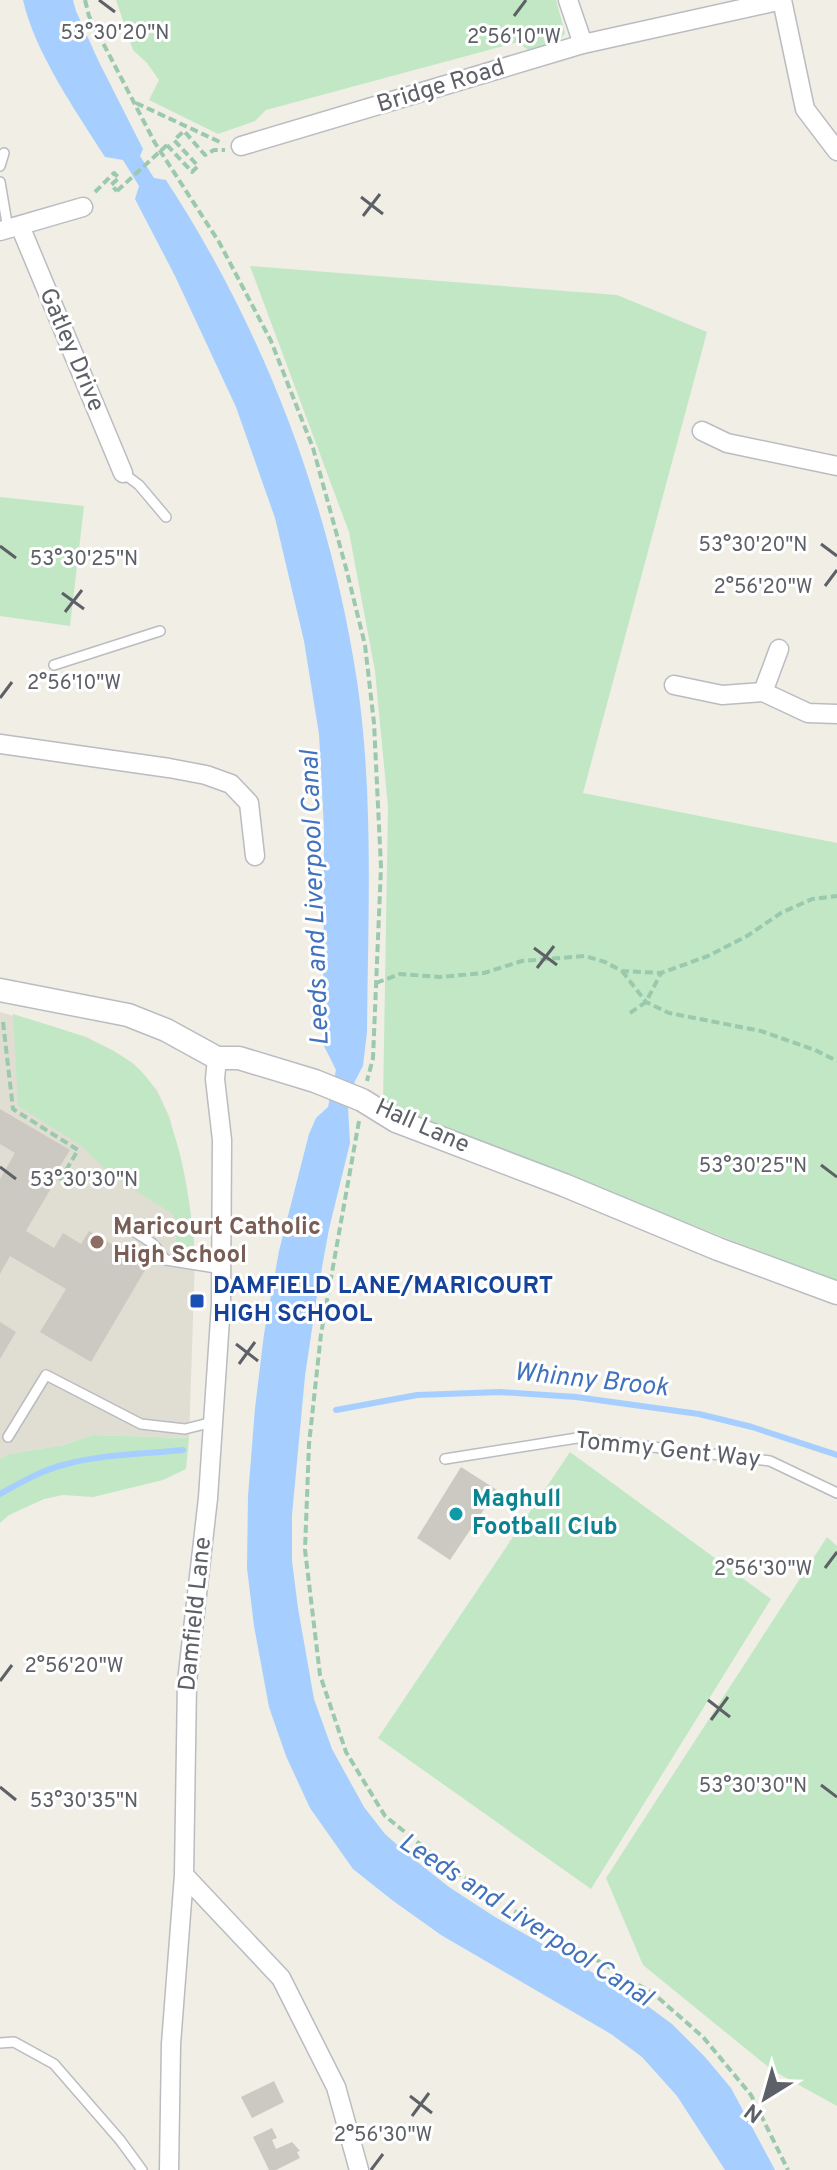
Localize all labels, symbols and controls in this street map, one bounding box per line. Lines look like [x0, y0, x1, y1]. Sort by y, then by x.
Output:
text: 53°30'20"N [61, 21, 169, 47]
text: 2°56'10"W [467, 25, 561, 51]
street label: Bridge Road [373, 53, 509, 121]
street label: Gatley Drive [32, 284, 110, 416]
text: 53°30'20"N [699, 533, 807, 559]
text: 53°30'25"N [30, 547, 138, 573]
text: 2°56'20"W [714, 575, 813, 601]
text: 2°56'10"W [27, 671, 121, 697]
water label: Leeds and Liverpool Canal [294, 748, 338, 1046]
street label: Hall Lane [370, 1093, 474, 1161]
text: 53°30'25"N [699, 1154, 807, 1180]
text: 53°30'30"N [30, 1168, 138, 1194]
place label: Maricourt Catholic High School [113, 1213, 321, 1271]
marker: Maricourt Catholic High School [88, 1233, 106, 1251]
place label: DAMFIELD LANE/MARICOURT HIGH SCHOOL [213, 1272, 553, 1330]
marker: DAMFIELD LANE/MARICOURT HIGH SCHOOL [188, 1292, 206, 1310]
water label: Whinny Brook [512, 1356, 671, 1406]
street label: Tommy Gent Way [574, 1426, 762, 1476]
place label: Maghull Football Club [472, 1485, 618, 1543]
marker: Maghull Football Club [447, 1505, 465, 1523]
street label: Damfield Lane [173, 1535, 219, 1693]
text: 2°56'30"W [714, 1557, 812, 1583]
text: 2°56'20"W [25, 1654, 124, 1680]
text: 53°30'30"N [699, 1774, 807, 1800]
text: 53°30'35"N [30, 1789, 138, 1815]
water label: Leeds and Liverpool Canal [392, 1827, 659, 2016]
north arrow [725, 2058, 805, 2138]
text: N [740, 2096, 769, 2128]
text: 2°56'30"W [334, 2123, 432, 2149]

